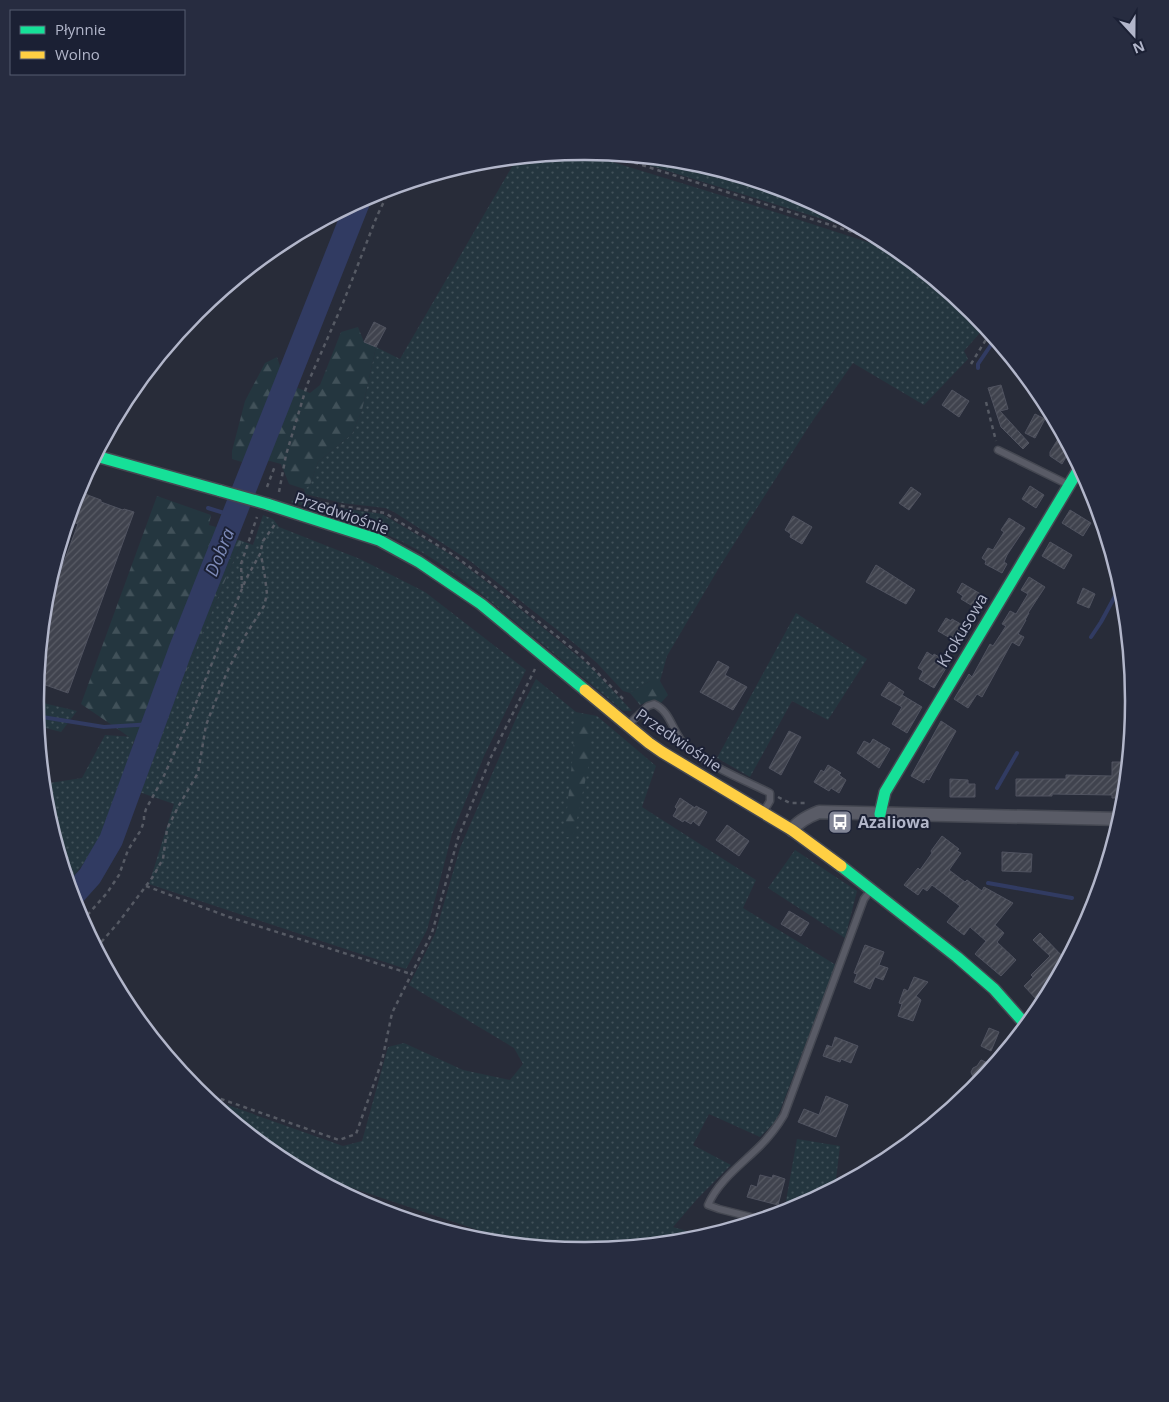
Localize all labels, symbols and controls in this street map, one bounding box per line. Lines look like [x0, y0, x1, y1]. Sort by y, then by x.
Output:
legend [10, 10, 185, 75]
north arrow [1109, 10, 1159, 60]
text: Płynnie [55, 19, 106, 39]
text: N [1130, 37, 1148, 59]
text: Wolno [55, 44, 100, 64]
street label: Przedwiośnie [292, 486, 392, 540]
water label: Dobra [199, 524, 239, 580]
street label: Krokusowa [931, 589, 993, 671]
street label: Przedwiośnie [632, 703, 726, 777]
bus stop icon: Azaliowa [827, 809, 853, 835]
place label: Azaliowa [858, 811, 930, 833]

